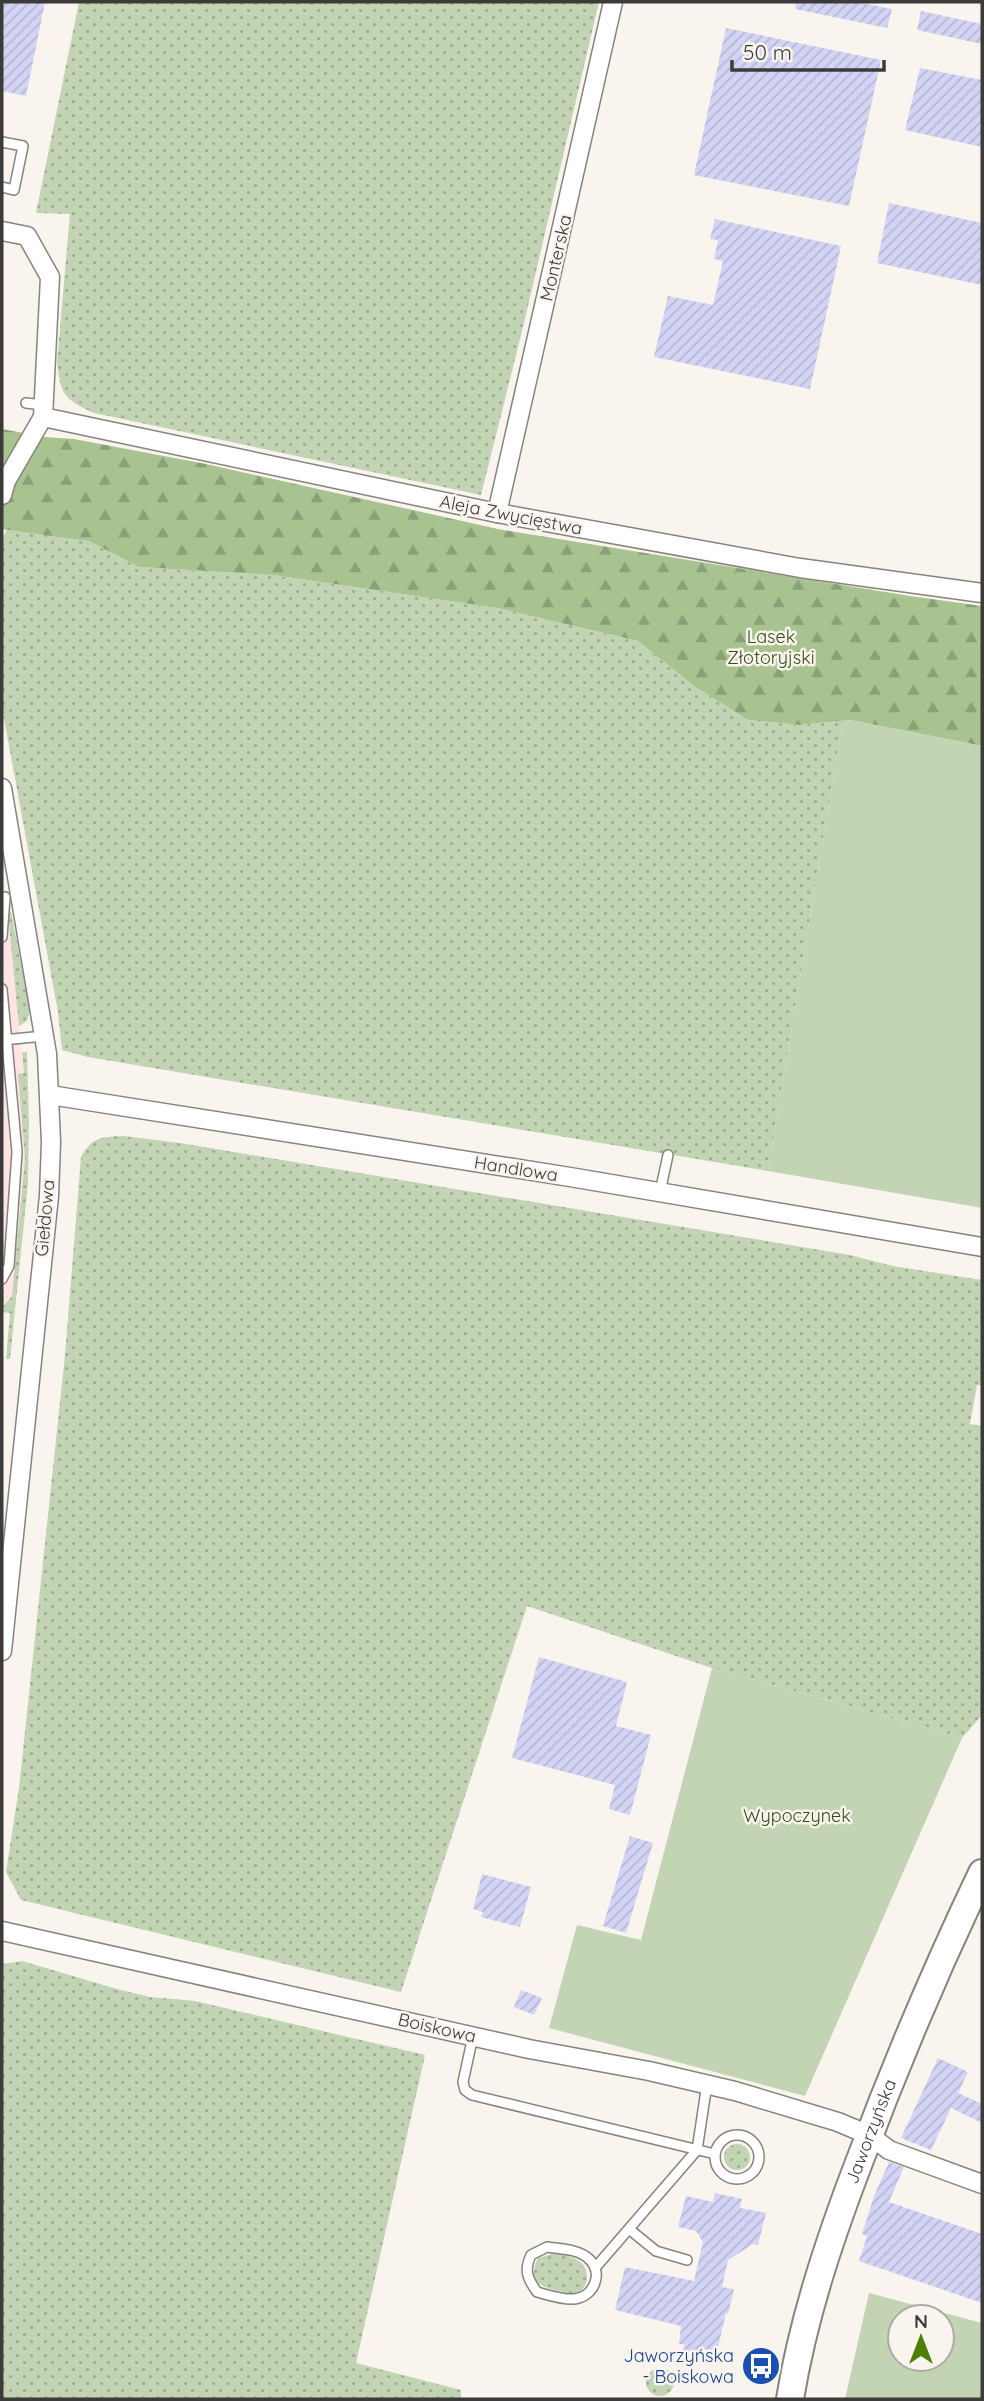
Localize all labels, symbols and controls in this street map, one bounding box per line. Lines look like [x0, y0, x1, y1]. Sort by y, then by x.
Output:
scale bar [732, 28, 884, 72]
text: 50 m [743, 39, 792, 65]
street label: Monterska [534, 212, 577, 303]
street label: Aleja Zwycięstwa [438, 489, 584, 540]
park label: Lasek Złotoryjski [727, 625, 815, 669]
street label: Handlowa [473, 1151, 560, 1186]
street label: Giełdowa [30, 1179, 59, 1257]
park label: Wypoczynek [743, 1804, 851, 1827]
street label: Boiskowa [396, 2007, 478, 2048]
street label: Jaworzyńska [840, 2075, 901, 2187]
north arrow [886, 2303, 956, 2373]
text: N [914, 2309, 928, 2333]
place label: Jaworzyńska - Boiskowa [623, 2344, 734, 2388]
bus stop icon: Jaworzyńska - Boiskowa [740, 2345, 782, 2387]

